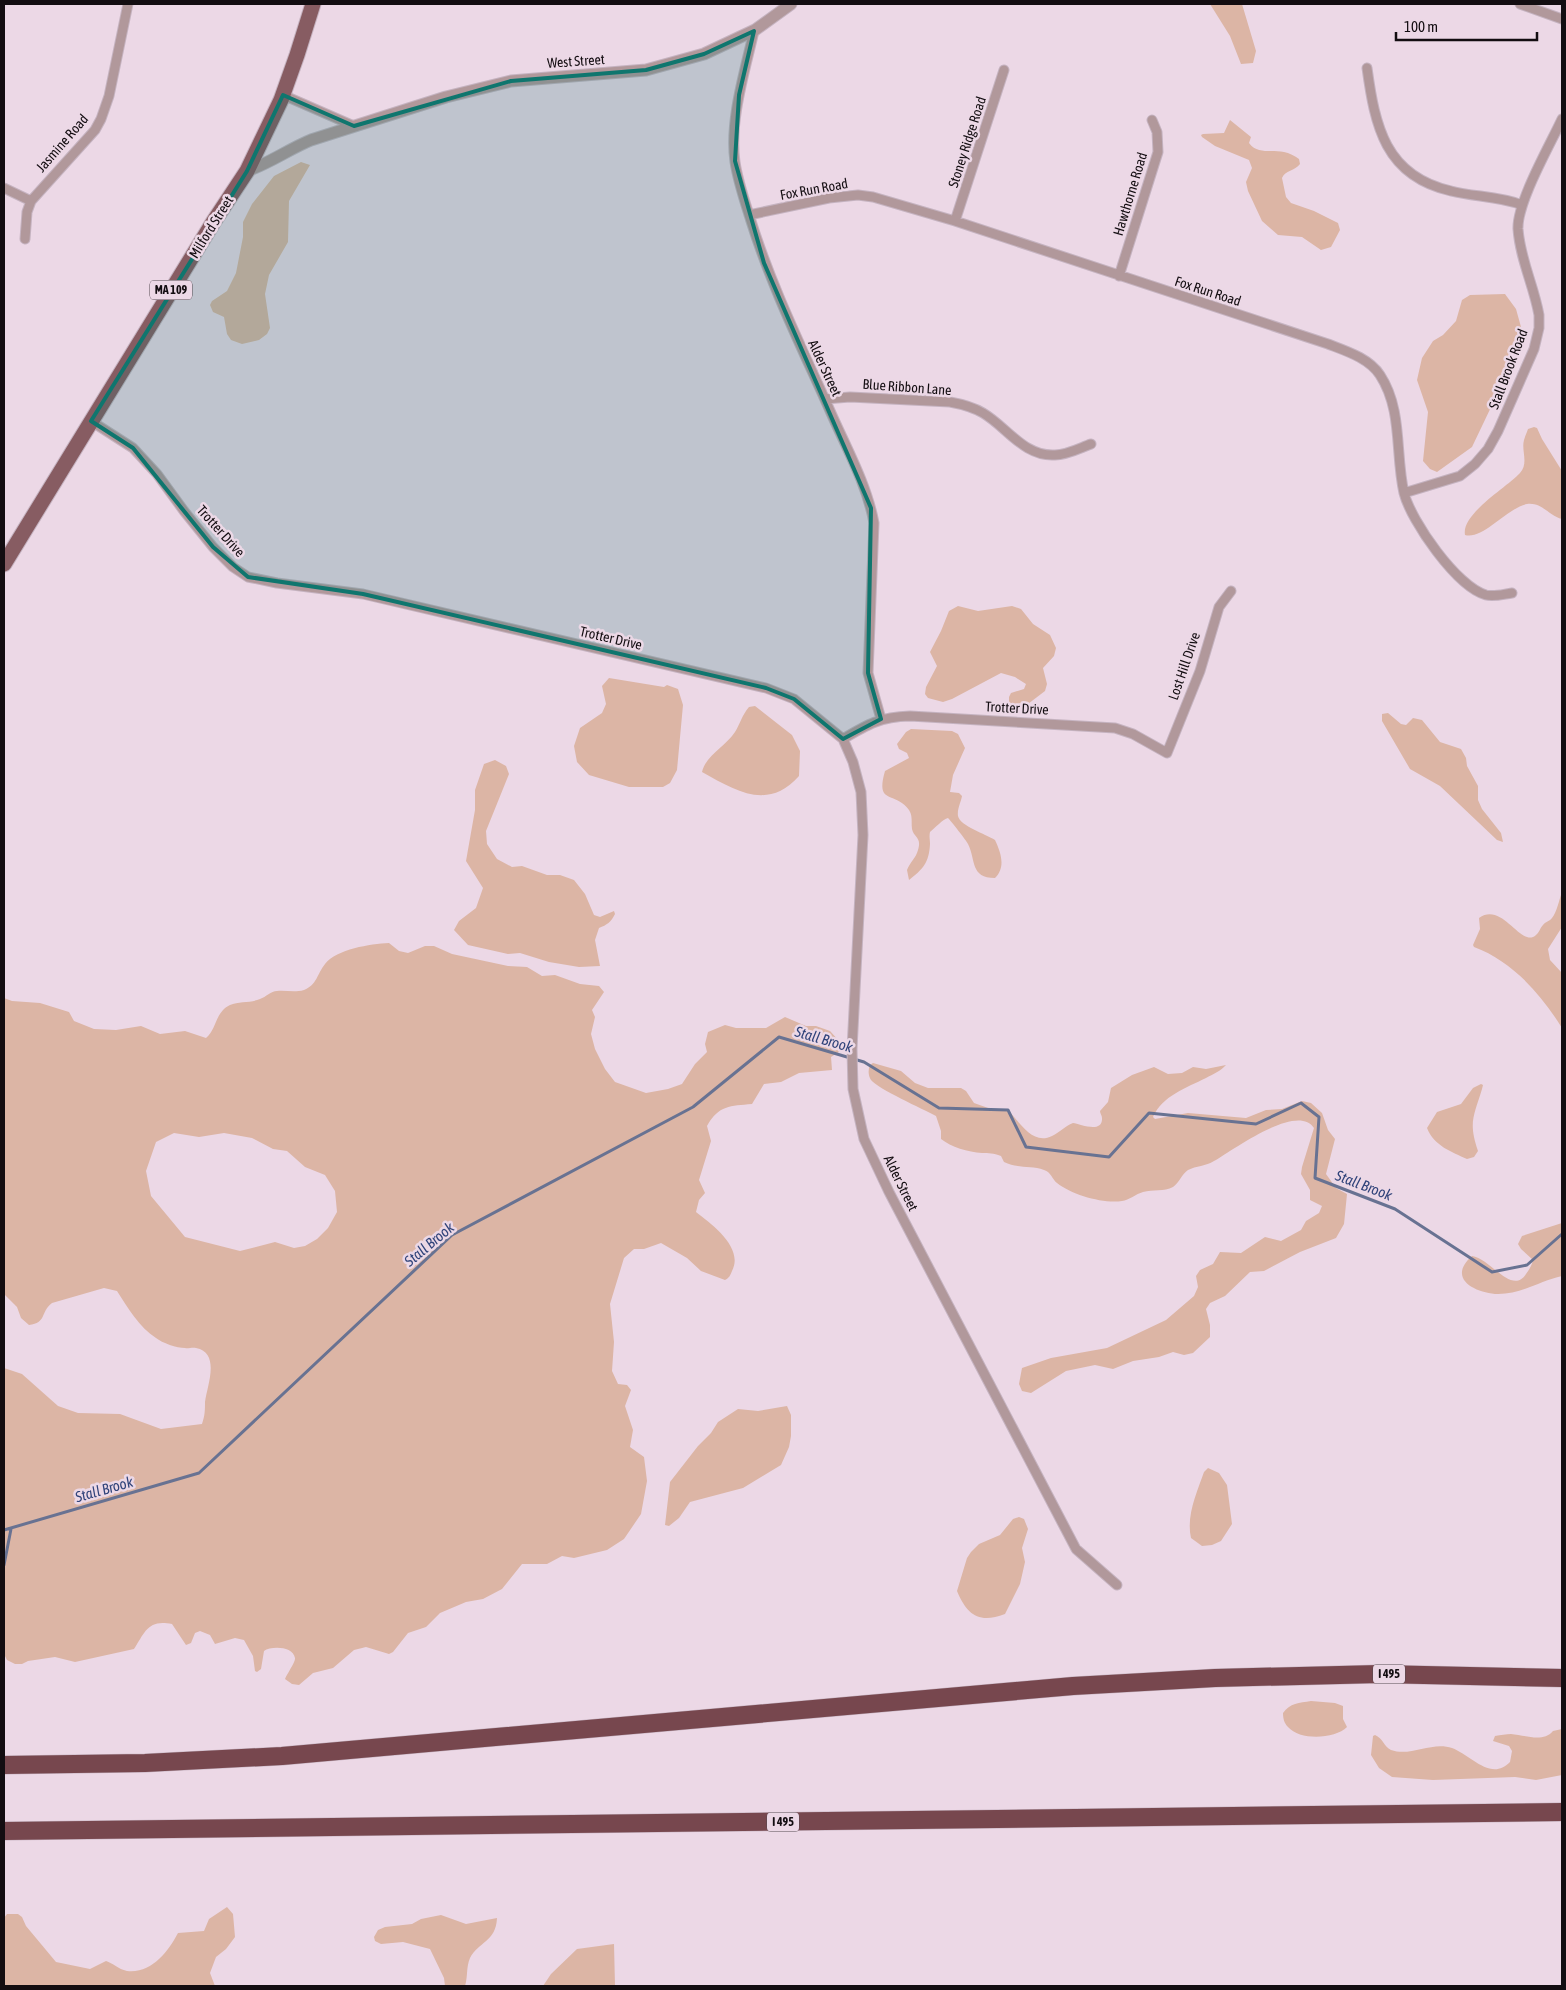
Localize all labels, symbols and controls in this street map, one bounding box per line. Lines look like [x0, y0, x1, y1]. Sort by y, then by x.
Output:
scale bar [1396, 10, 1537, 42]
text: 100 m [1404, 18, 1438, 35]
street label: West Street [547, 51, 605, 71]
street label: Stoney Ridge Road [945, 95, 989, 189]
street label: Jasmine Road [33, 111, 91, 175]
street label: Hawthorne Road [1110, 150, 1150, 238]
street label: Fox Run Road [779, 175, 849, 203]
street label: Milford Street [186, 193, 236, 261]
street label: Fox Run Road [1173, 273, 1243, 309]
road number: MA 109 [150, 280, 192, 300]
street label: Stall Brook Road [1485, 327, 1531, 411]
street label: Alder Street [805, 337, 845, 399]
street label: Blue Ribbon Lane [862, 376, 952, 398]
street label: Trotter Drive [194, 502, 248, 560]
street label: Trotter Drive [578, 623, 644, 653]
street label: Lost Hill Drive [1165, 630, 1203, 702]
street label: Trotter Drive [985, 698, 1049, 718]
water label: Stall Brook [792, 1022, 855, 1055]
street label: Alder Street [881, 1152, 921, 1214]
water label: Stall Brook [1332, 1166, 1395, 1204]
water label: Stall Brook [400, 1218, 457, 1270]
water label: Stall Brook [72, 1473, 135, 1506]
road number: I 495 [1373, 1665, 1405, 1684]
road number: I 495 [767, 1812, 799, 1831]

